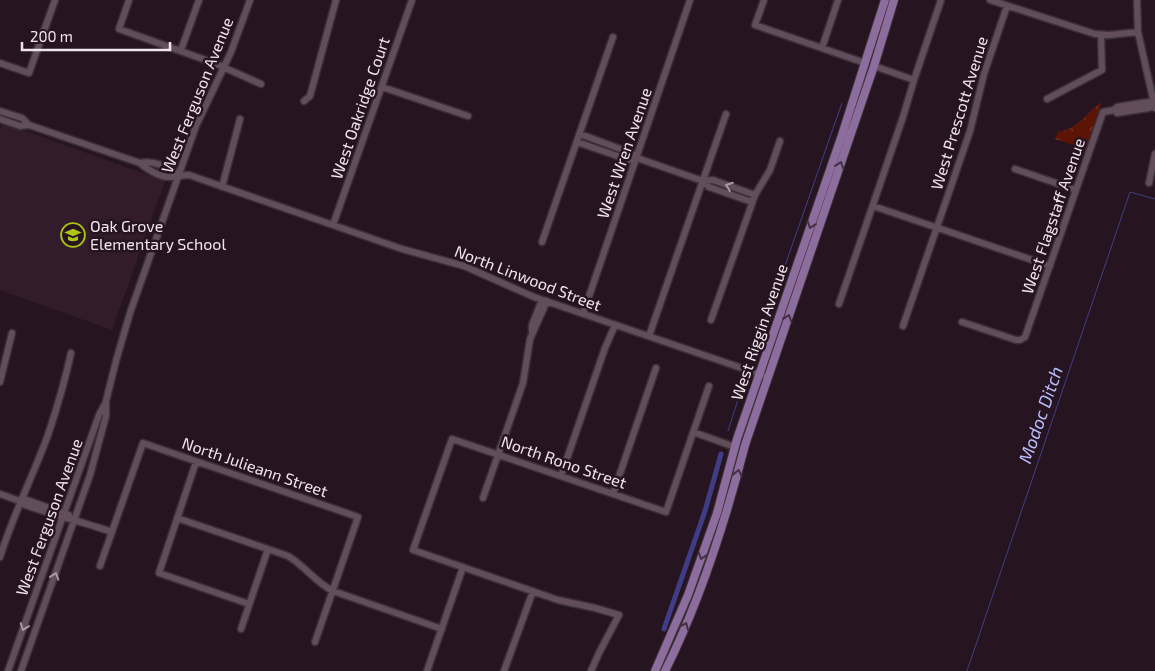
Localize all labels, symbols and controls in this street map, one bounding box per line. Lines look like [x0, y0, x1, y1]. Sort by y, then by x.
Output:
street label: West Ferguson Avenue [157, 14, 236, 175]
scale bar [22, 20, 170, 52]
text: 200 m [30, 27, 73, 45]
street label: West Oakridge Court [326, 34, 393, 182]
street label: West Prescott Avenue [926, 34, 991, 192]
street label: West Wren Avenue [592, 85, 655, 221]
street label: West Flagstaff Avenue [1017, 135, 1088, 296]
one-way arrow [835, 161, 845, 169]
one-way arrow [725, 182, 734, 192]
place label: Oak Grove Elementary School [90, 216, 226, 253]
one-way arrow [807, 220, 817, 229]
school or university icon: Oak Grove Elementary School [60, 222, 86, 248]
street label: North Linwood Street [452, 241, 604, 314]
street label: West Riggin Avenue [726, 261, 791, 403]
one-way arrow [782, 315, 792, 323]
water label: Modoc Ditch [1013, 363, 1067, 466]
street label: North Rono Street [499, 431, 629, 492]
street label: North Julieann Street [180, 433, 330, 500]
street label: West Ferguson Avenue [11, 436, 86, 598]
one-way arrow [732, 469, 742, 477]
one-way arrow [698, 551, 708, 560]
one-way arrow [49, 572, 59, 580]
one-way arrow [20, 623, 30, 631]
one-way arrow [680, 623, 690, 631]

